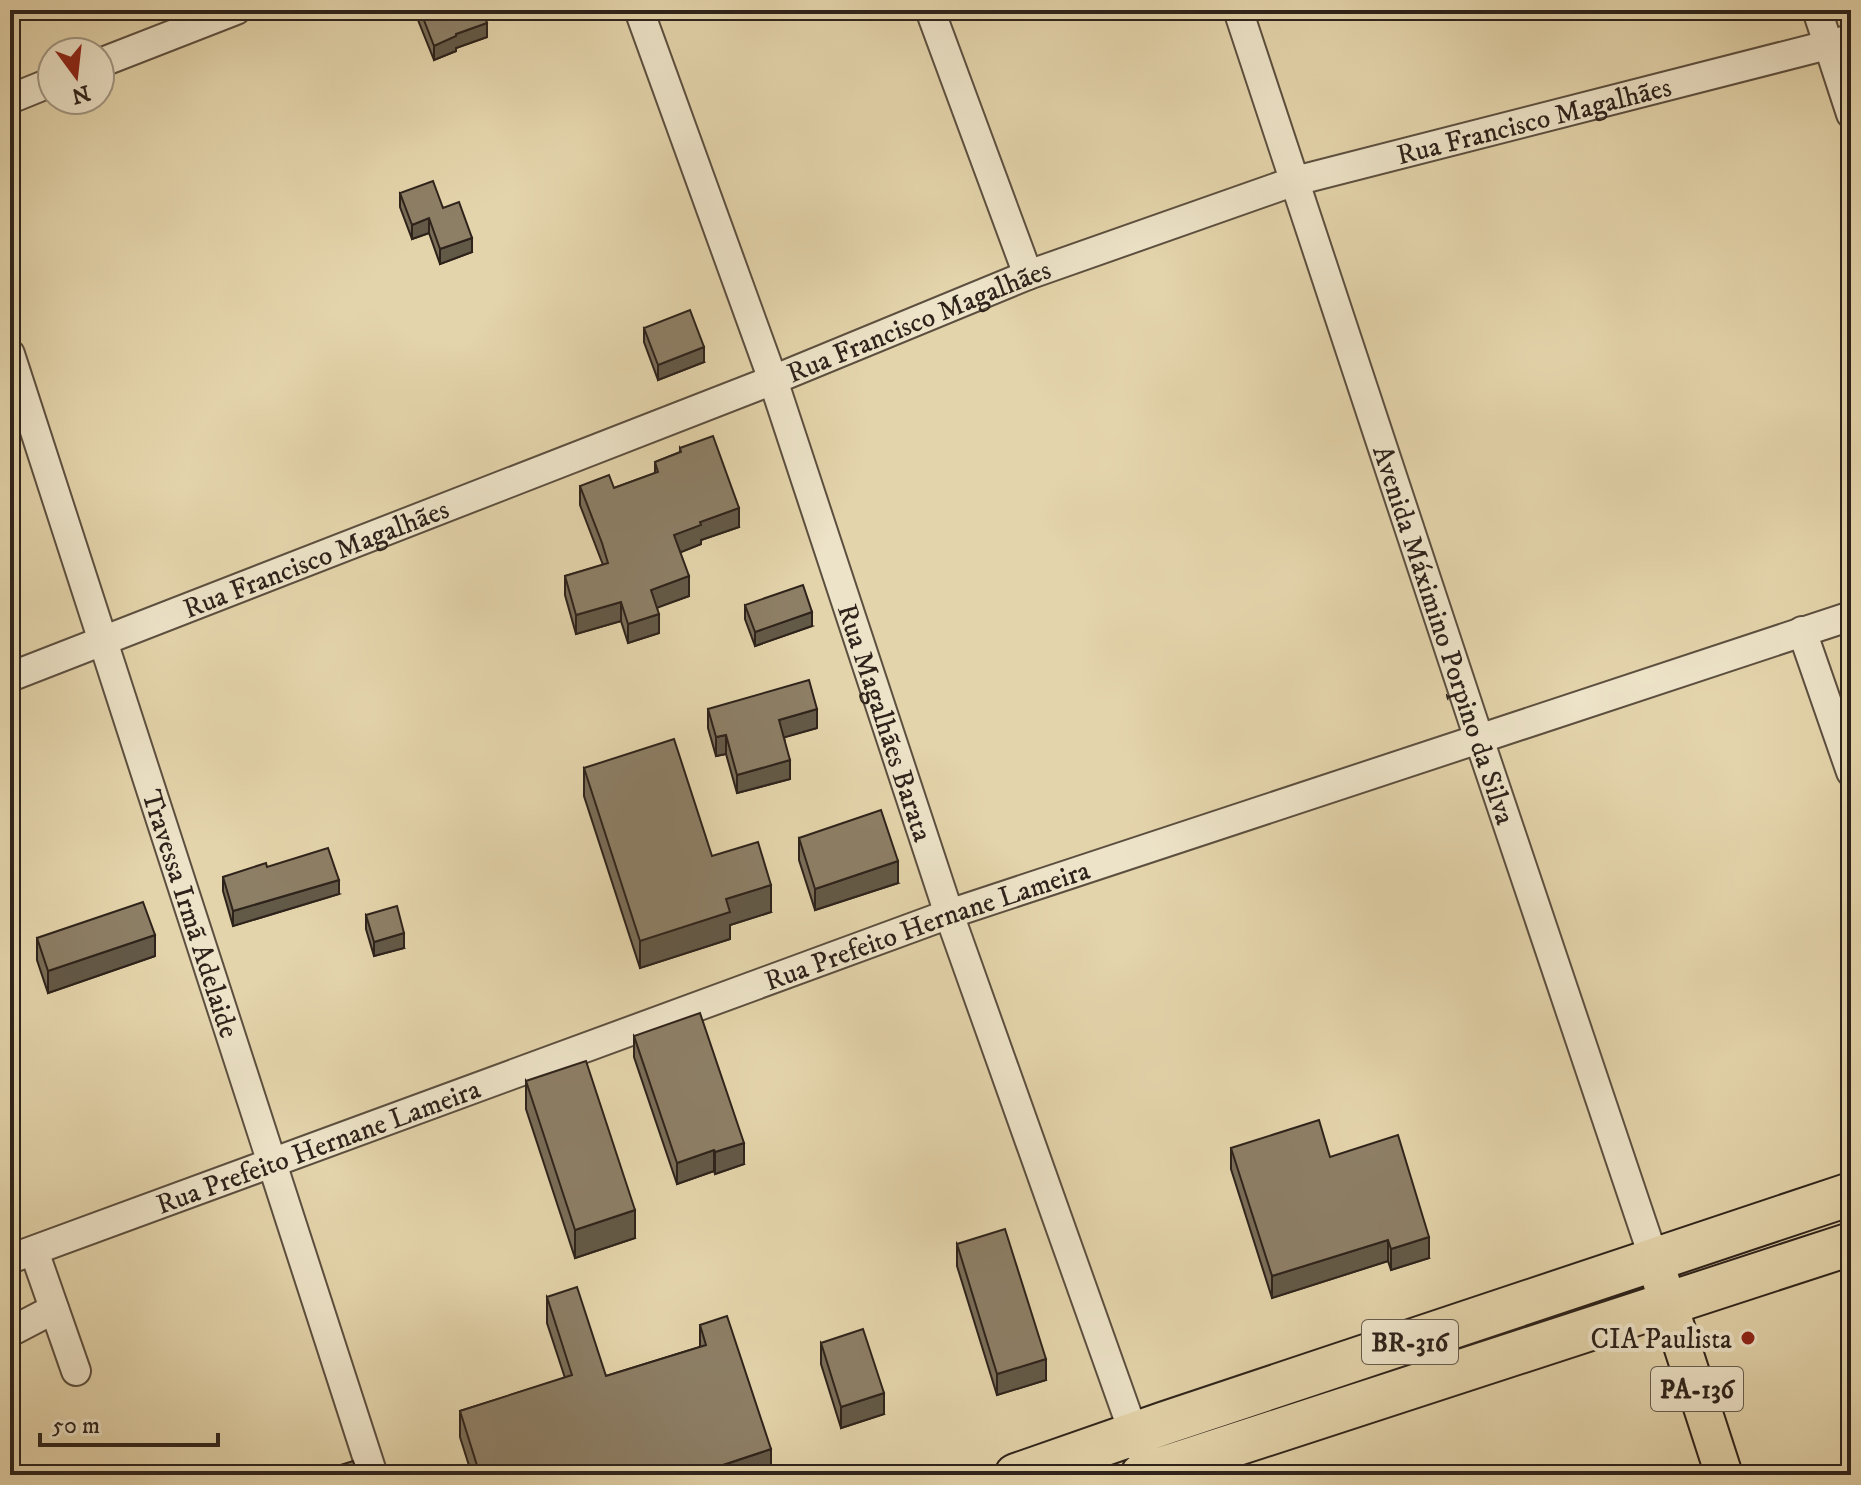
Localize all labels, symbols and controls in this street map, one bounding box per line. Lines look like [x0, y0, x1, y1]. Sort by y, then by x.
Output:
north arrow [36, 36, 116, 116]
street label: Rua Francisco Magalhães [1393, 70, 1675, 173]
text: N [69, 78, 93, 109]
street label: Rua Francisco Magalhães [782, 252, 1056, 391]
street label: Avenida Máximino Porpino da Silva [1364, 441, 1523, 829]
street label: Rua Francisco Magalhães [178, 492, 454, 627]
street label: Rua Magalhães Barata [829, 600, 940, 846]
street label: Travessa Irmã Adelaide [133, 785, 246, 1042]
street label: Rua Prefeito Hernane Lameira [760, 853, 1095, 999]
street label: Rua Prefeito Hernane Lameira [152, 1072, 485, 1223]
road number: BR-316 [1362, 1320, 1458, 1364]
place label: CIA Paulista [1590, 1322, 1732, 1357]
marker: CIA Paulista [1739, 1329, 1757, 1347]
road number: PA-136 [1651, 1367, 1743, 1411]
scale bar [40, 1397, 218, 1447]
text: 50 m [52, 1411, 100, 1441]

